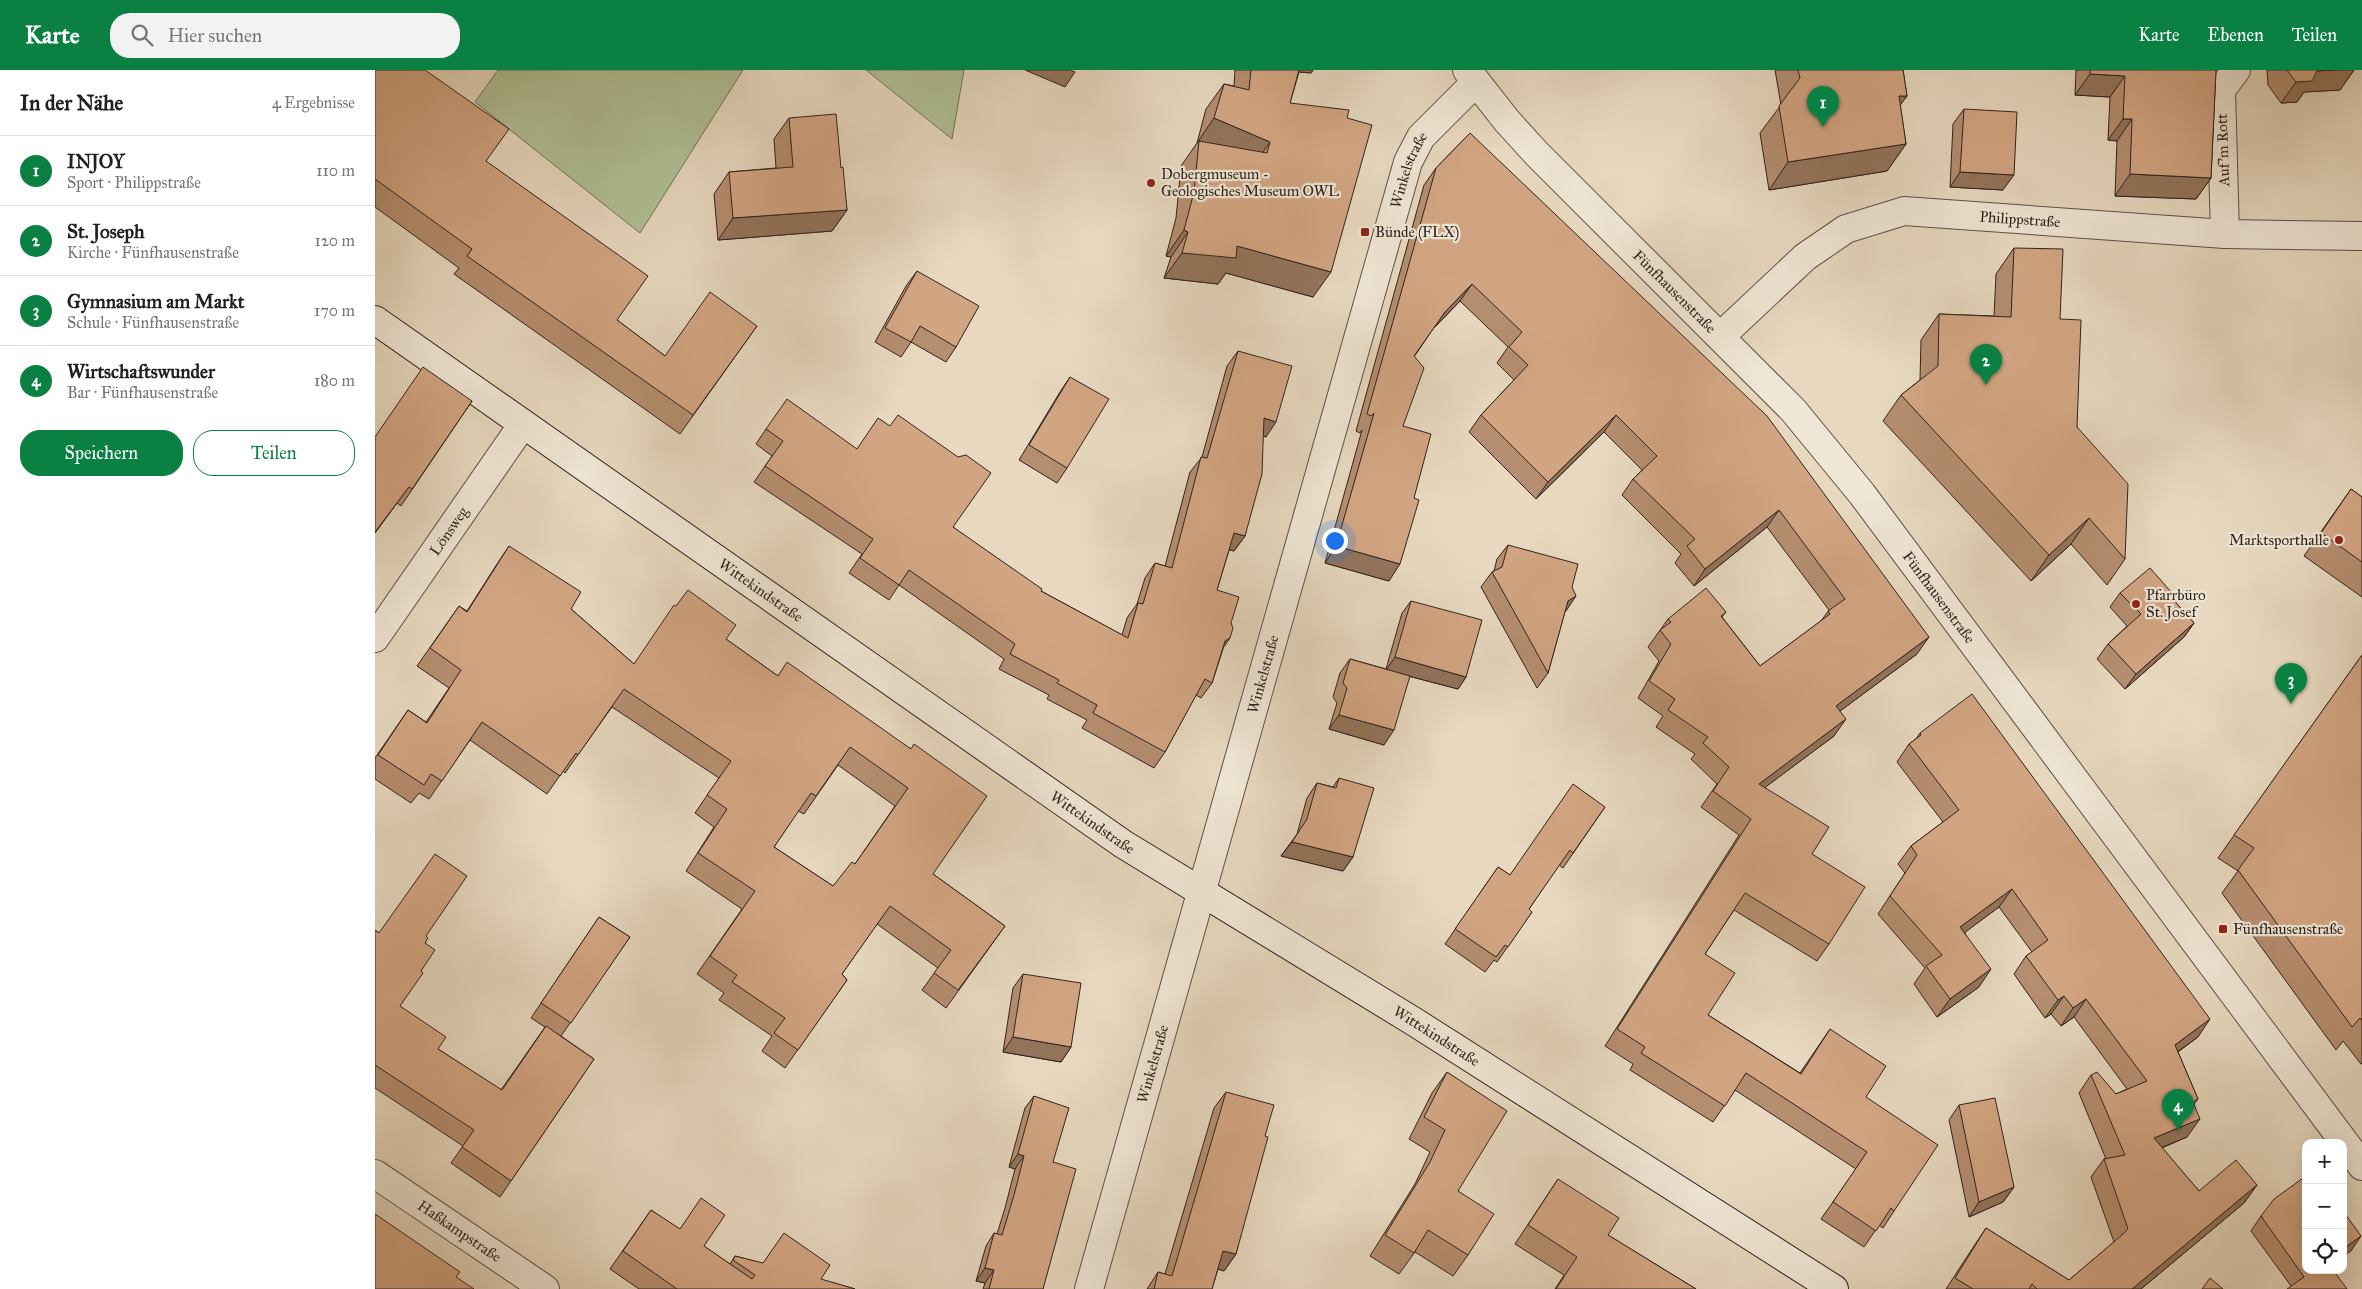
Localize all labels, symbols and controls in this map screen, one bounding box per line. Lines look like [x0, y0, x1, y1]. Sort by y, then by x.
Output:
search box [110, 13, 460, 58]
text: Karte [25, 20, 80, 50]
icon: search [128, 21, 156, 49]
text: Hier suchen [168, 24, 262, 47]
text: Karte [2139, 24, 2180, 46]
text: Ebenen [2208, 24, 2264, 46]
text: Teilen [2292, 24, 2337, 46]
pin: 1 [1807, 86, 1839, 127]
text: In der Nähe [20, 90, 123, 116]
text: 4 Ergebnisse [272, 93, 355, 112]
street label: Auf'm Rott [2213, 113, 2233, 188]
street label: Winkelstraße [1386, 127, 1431, 210]
text: INJOY [67, 150, 125, 173]
text: 1 [33, 161, 39, 180]
text: 110 m [316, 161, 355, 180]
place label: Dobergmuseum - Geologisches Museum OWL [1161, 165, 1339, 200]
text: Sport · Philippstraße [67, 173, 201, 192]
marker: Dobergmuseum - Geologisches Museum OWL [1145, 177, 1157, 189]
street label: Philippstraße [1979, 207, 2061, 231]
text: St. Joseph [67, 220, 144, 243]
place label: Bünde (FLX) [1375, 223, 1459, 242]
marker: Bünde (FLX) [1359, 226, 1371, 238]
text: 2 [32, 231, 40, 250]
text: 120 m [315, 231, 355, 250]
text: Kirche · Fünfhausenstraße [67, 243, 239, 262]
street label: Fünfhausenstraße [1629, 246, 1720, 337]
text: Gymnasium am Markt [67, 290, 244, 313]
text: 3 [33, 301, 39, 320]
text: 170 m [314, 301, 355, 320]
text: Schule · Fünfhausenstraße [67, 313, 239, 332]
pin: 2 [1970, 344, 2002, 385]
text: Wirtschaftswunder [67, 360, 215, 383]
text: 4 [32, 371, 40, 390]
text: 180 m [314, 371, 355, 390]
text: Bar · Fünfhausenstraße [67, 383, 218, 402]
button: Speichern [20, 430, 183, 476]
button: Teilen [193, 430, 355, 476]
street label: Lönsweg [426, 502, 473, 559]
your location [1322, 528, 1348, 554]
place label: Marktsporthalle [2229, 531, 2329, 549]
marker: Marktsporthalle [2333, 534, 2345, 546]
street label: Fünfhausenstraße [1899, 548, 1979, 647]
street label: Wittekindstraße [715, 555, 806, 626]
place label: Pfarrbüro St. Josef [2146, 586, 2206, 622]
marker: Pfarrbüro St. Josef [2130, 598, 2142, 610]
street label: Winkelstraße [1243, 633, 1283, 715]
pin: 3 [2275, 663, 2307, 704]
street label: Wittekindstraße [1047, 787, 1138, 858]
place label: Fünfhausenstraße [2233, 920, 2343, 938]
marker: Fünfhausenstraße [2217, 923, 2229, 935]
street label: Wittekindstraße [1390, 1002, 1483, 1070]
street label: Winkelstraße [1133, 1023, 1172, 1105]
pin: 4 [2162, 1089, 2194, 1130]
map controls [2302, 1139, 2347, 1274]
button: + [2302, 1139, 2347, 1184]
button: − [2302, 1184, 2347, 1229]
street label: Haßkampstraße [414, 1196, 505, 1266]
button: locate [2302, 1229, 2347, 1274]

